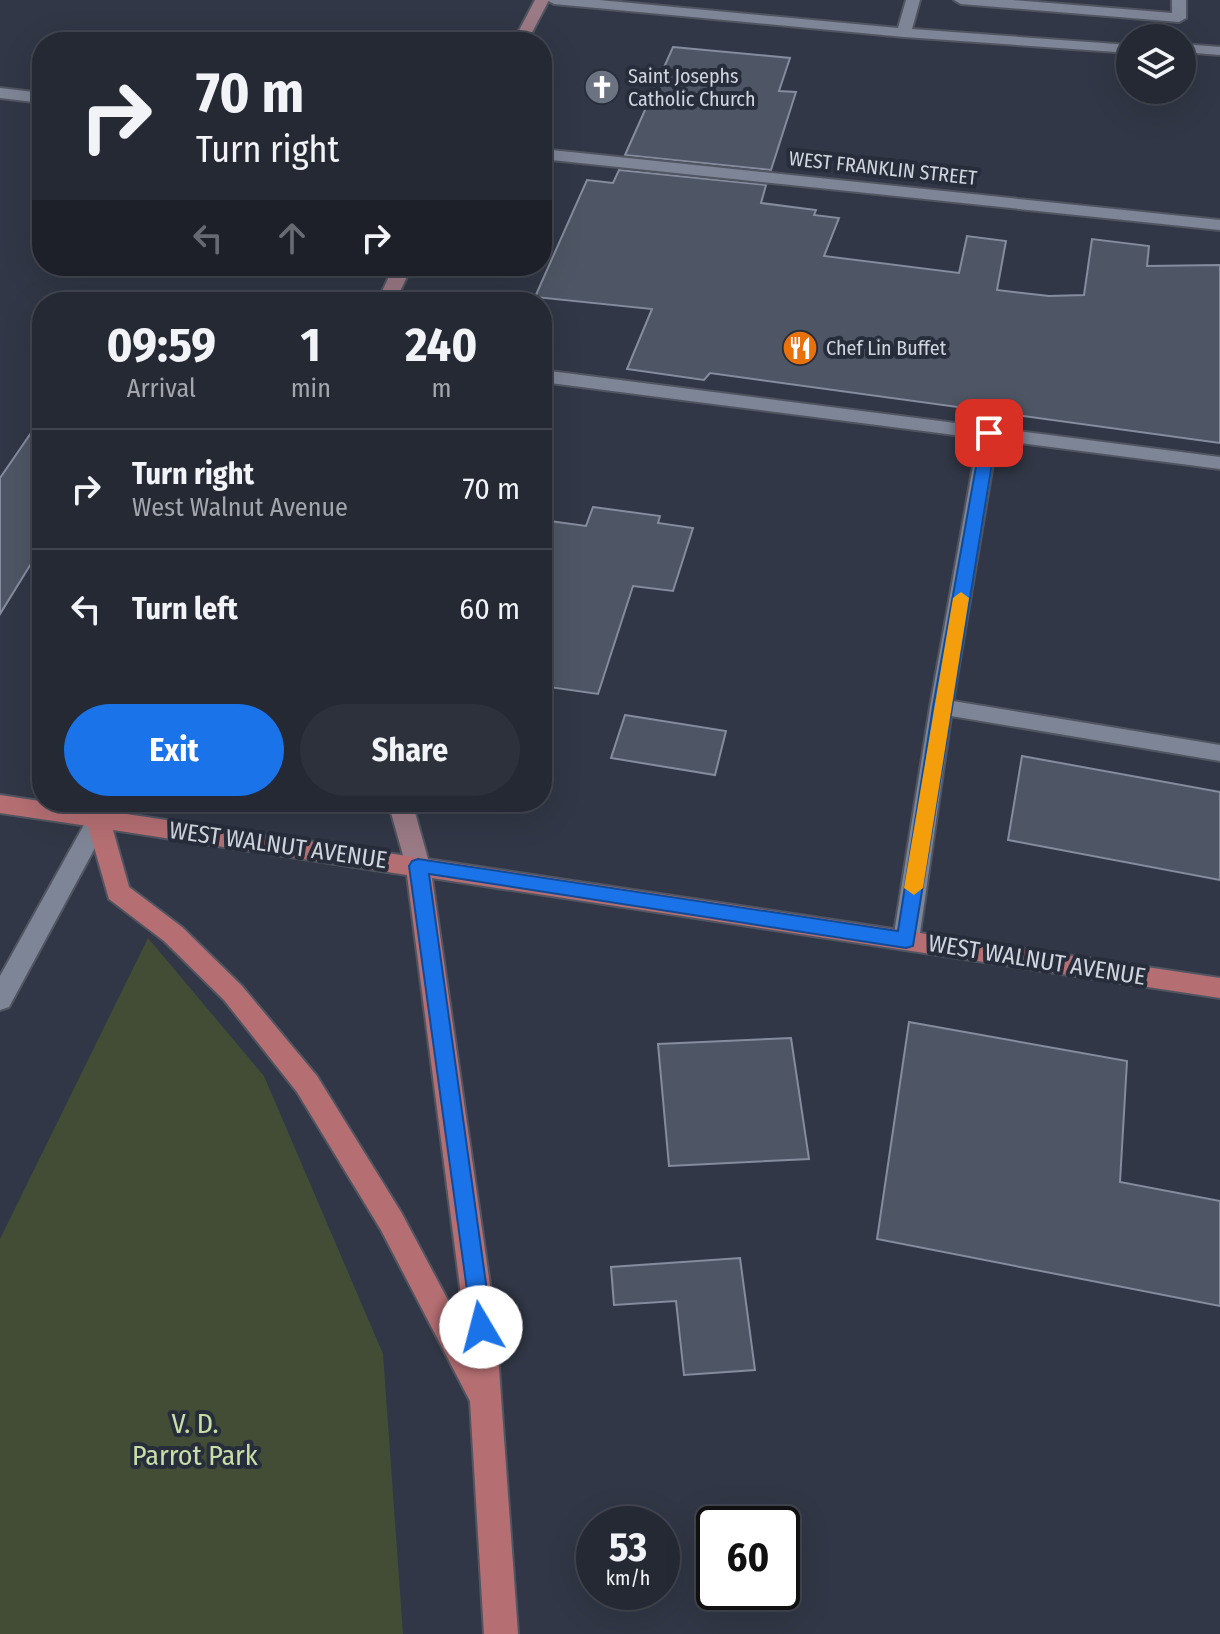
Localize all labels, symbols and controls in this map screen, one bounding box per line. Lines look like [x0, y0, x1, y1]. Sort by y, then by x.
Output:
map controls [1116, 24, 1196, 104]
button: layers [1116, 24, 1196, 104]
text: 70 m [196, 60, 304, 127]
icon: right [64, 64, 168, 168]
place label: Saint Josephs Catholic Church [628, 64, 755, 111]
church icon: Saint Josephs Catholic Church [583, 68, 621, 106]
text: Turn right [196, 128, 339, 172]
street label: WEST FRANKLIN STREET [788, 146, 979, 190]
icon: left [186, 216, 230, 260]
icon: ahead [270, 216, 314, 260]
icon: right [354, 216, 398, 260]
text: 09:59 [106, 316, 216, 374]
text: 1 [301, 316, 321, 374]
text: 240 [405, 316, 478, 374]
restaurant icon: Chef Lin Buffet [781, 329, 819, 367]
place label: Chef Lin Buffet [826, 336, 947, 360]
text: Arrival [127, 373, 196, 404]
text: min [291, 373, 331, 404]
text: m [431, 373, 451, 404]
pin [955, 399, 1023, 467]
icon: arrive [967, 411, 1011, 455]
text: Turn right [132, 456, 254, 492]
icon: right [64, 467, 108, 511]
text: 70 m [462, 471, 520, 507]
text: West Walnut Avenue [132, 492, 348, 523]
icon: left [64, 587, 108, 631]
text: Turn left [132, 591, 238, 627]
text: 60 m [459, 591, 520, 627]
button: Exit [64, 704, 284, 796]
button: Share [300, 704, 520, 796]
street label: WEST WALNUT AVENUE [167, 816, 389, 874]
street label: WEST WALNUT AVENUE [926, 929, 1148, 991]
position arrow [439, 1285, 523, 1369]
park label: V. D. Parrot Park [132, 1407, 259, 1472]
speed limit sign: 60 [696, 1506, 800, 1610]
text: 53 [609, 1524, 647, 1572]
text: km/h [606, 1566, 650, 1590]

